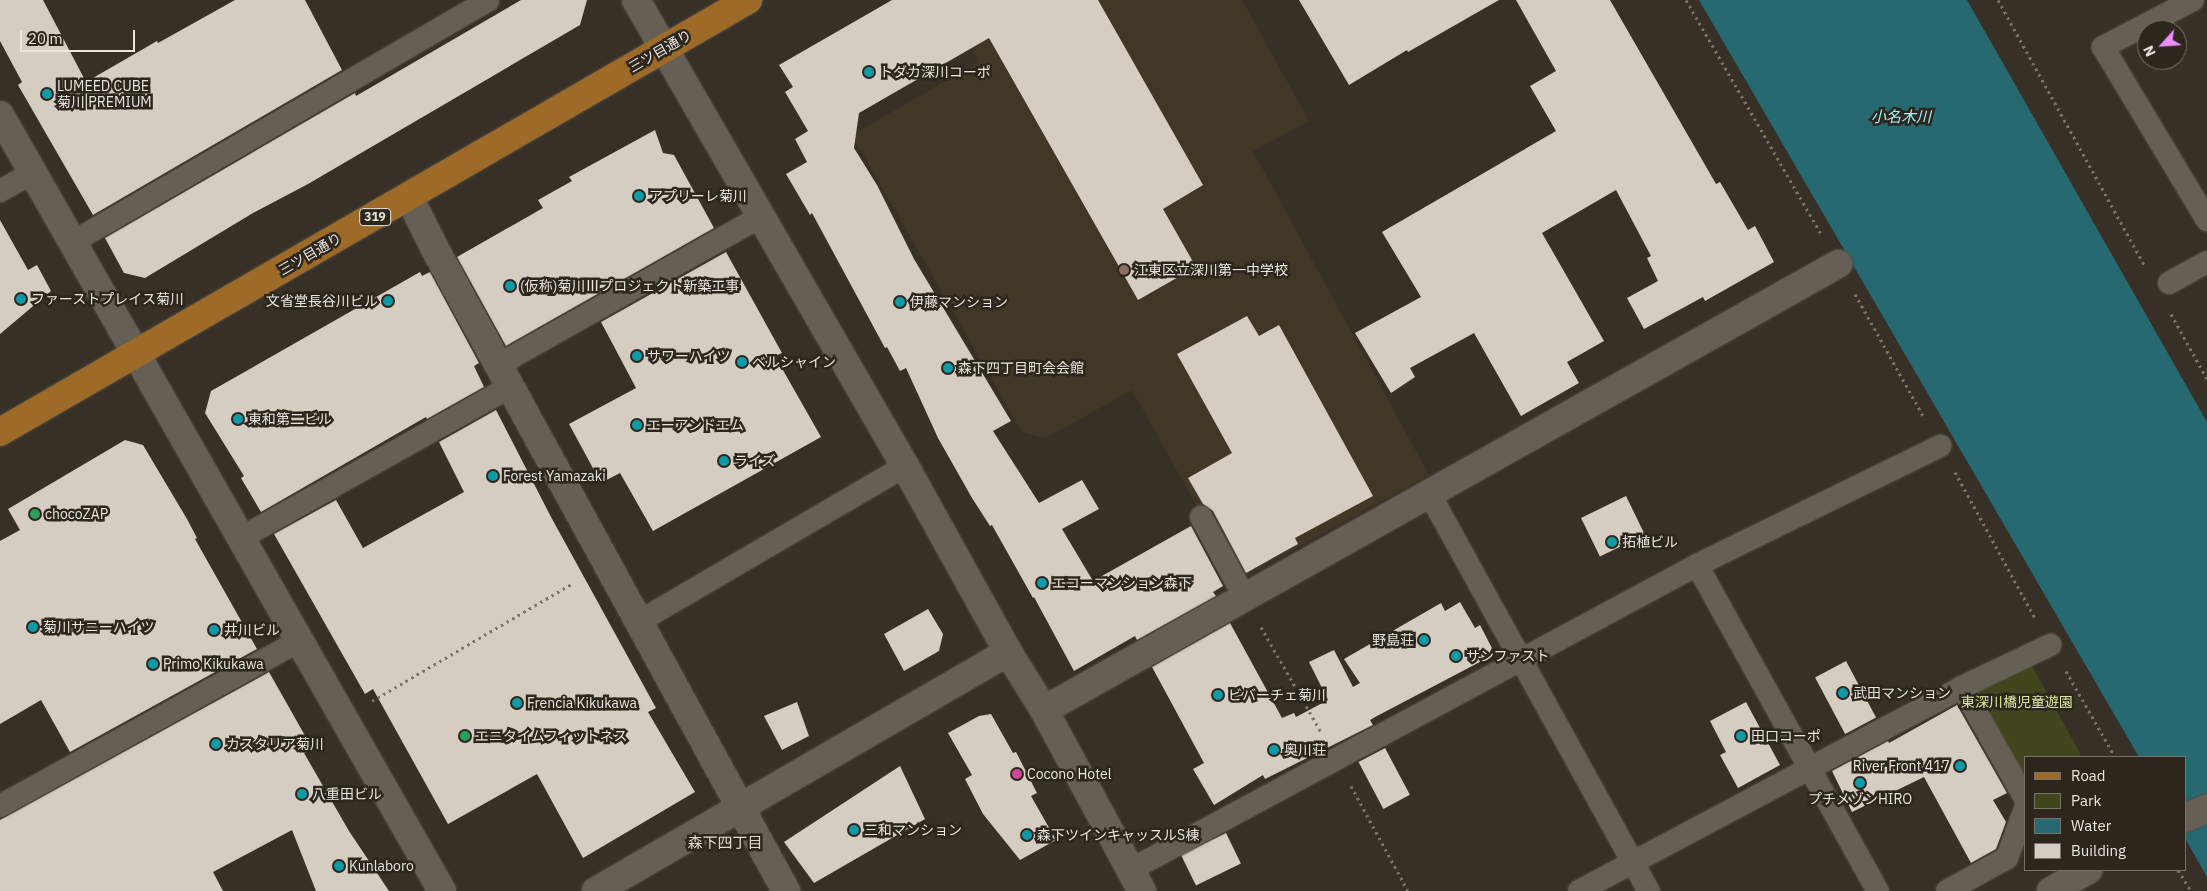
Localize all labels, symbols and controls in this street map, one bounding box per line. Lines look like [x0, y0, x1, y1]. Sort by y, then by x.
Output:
scale bar [22, 20, 138, 52]
north arrow [2137, 20, 2187, 70]
street label: 三ツ目通り [625, 26, 695, 76]
text: 20 m [28, 29, 63, 48]
text: N [2139, 43, 2160, 60]
place label: トダカ深川コーポ [879, 64, 991, 80]
marker: トダカ深川コーポ [863, 66, 875, 78]
place label: LUMEED CUBE 菊川 PREMIUM [57, 78, 152, 110]
marker: LUMEED CUBE 菊川 PREMIUM [41, 88, 53, 100]
water label: 小名木川 [1871, 108, 1931, 126]
place label: アプリーレ菊川 [649, 188, 747, 204]
marker: アプリーレ菊川 [633, 190, 645, 202]
road number: 319 [359, 208, 391, 226]
street label: 三ツ目通り [275, 229, 345, 279]
place label: 江東区立深川第一中学校 [1134, 262, 1288, 278]
marker: 江東区立深川第一中学校 [1118, 264, 1130, 276]
place label: (仮称)菊川Ⅲプロジェクト新築工事 [520, 278, 739, 294]
marker: (仮称)菊川Ⅲプロジェクト新築工事 [504, 280, 516, 292]
place label: ファーストプレイス菊川 [31, 291, 185, 307]
marker: ファーストプレイス菊川 [15, 293, 27, 305]
place label: 文省堂長谷川ビル [266, 293, 378, 309]
place label: 伊藤マンション [910, 294, 1008, 310]
marker: 文省堂長谷川ビル [382, 295, 394, 307]
marker: 伊藤マンション [894, 296, 906, 308]
place label: サワーハイツ [647, 348, 731, 364]
marker: サワーハイツ [631, 350, 643, 362]
place label: ベルシャイン [752, 354, 836, 370]
marker: ベルシャイン [736, 356, 748, 368]
place label: 森下四丁目町会会館 [958, 360, 1084, 376]
marker: 森下四丁目町会会館 [942, 362, 954, 374]
place label: 東和第二ビル [248, 411, 332, 427]
marker: 東和第二ビル [232, 413, 244, 425]
place label: エーアンドエム [647, 417, 745, 433]
marker: エーアンドエム [631, 419, 643, 431]
place label: ライズ [734, 453, 776, 469]
marker: ライズ [718, 455, 730, 467]
place label: Forest Yamazaki [503, 468, 606, 484]
marker: Forest Yamazaki [487, 470, 499, 482]
place label: chocoZAP [45, 506, 108, 522]
marker: chocoZAP [29, 508, 41, 520]
place label: 拓植ビル [1622, 534, 1678, 550]
marker: 拓植ビル [1606, 536, 1618, 548]
place label: エコーマンション森下 [1052, 575, 1192, 591]
marker: エコーマンション森下 [1036, 577, 1048, 589]
place label: 菊川サニーハイツ [43, 619, 155, 635]
marker: 菊川サニーハイツ [27, 621, 39, 633]
place label: 井川ビル [224, 622, 280, 638]
marker: 井川ビル [208, 624, 220, 636]
place label: 野島荘 [1372, 632, 1414, 648]
marker: 野島荘 [1418, 634, 1430, 646]
place label: サンファスト [1466, 648, 1550, 664]
marker: サンファスト [1450, 650, 1462, 662]
place label: Primo Kikukawa [163, 656, 264, 672]
marker: Primo Kikukawa [147, 658, 159, 670]
place label: 武田マンション [1853, 685, 1951, 701]
place label: ビバーチェ菊川 [1228, 687, 1326, 703]
marker: 武田マンション [1837, 687, 1849, 699]
marker: ビバーチェ菊川 [1212, 689, 1224, 701]
park label: 東深川橋児童遊園 [1961, 694, 2073, 710]
place label: Frencia Kikukawa [527, 695, 637, 711]
marker: Frencia Kikukawa [511, 697, 523, 709]
place label: エニタイムフィットネス [475, 728, 629, 744]
place label: 田口コーポ [1751, 728, 1821, 744]
marker: エニタイムフィットネス [459, 730, 471, 742]
marker: 田口コーポ [1735, 730, 1747, 742]
place label: カスタリア菊川 [226, 736, 324, 752]
marker: カスタリア菊川 [210, 738, 222, 750]
place label: 奥川荘 [1284, 742, 1326, 758]
marker: 奥川荘 [1268, 744, 1280, 756]
legend [2024, 756, 2187, 871]
place label: River Front 417 [1853, 758, 1950, 774]
marker: River Front 417 [1954, 760, 1966, 772]
place label: Cocono Hotel [1027, 766, 1112, 782]
text: Road [2071, 766, 2106, 785]
marker: Cocono Hotel [1011, 768, 1023, 780]
marker: プチメゾンHIRO [1854, 777, 1866, 789]
place label: 八重田ビル [312, 786, 382, 802]
marker: 八重田ビル [296, 788, 308, 800]
place label: プチメゾンHIRO [1808, 791, 1912, 807]
text: Park [2071, 791, 2101, 810]
text: Water [2071, 816, 2111, 835]
place label: 三和マンション [864, 822, 962, 838]
marker: 三和マンション [848, 824, 860, 836]
place label: 森下ツインキャッスルS棟 [1037, 827, 1199, 843]
marker: 森下ツインキャッスルS棟 [1021, 829, 1033, 841]
district label: 森下四丁目 [688, 834, 762, 852]
text: Building [2071, 841, 2126, 860]
place label: Kunlaboro [349, 858, 414, 874]
marker: Kunlaboro [333, 860, 345, 872]

